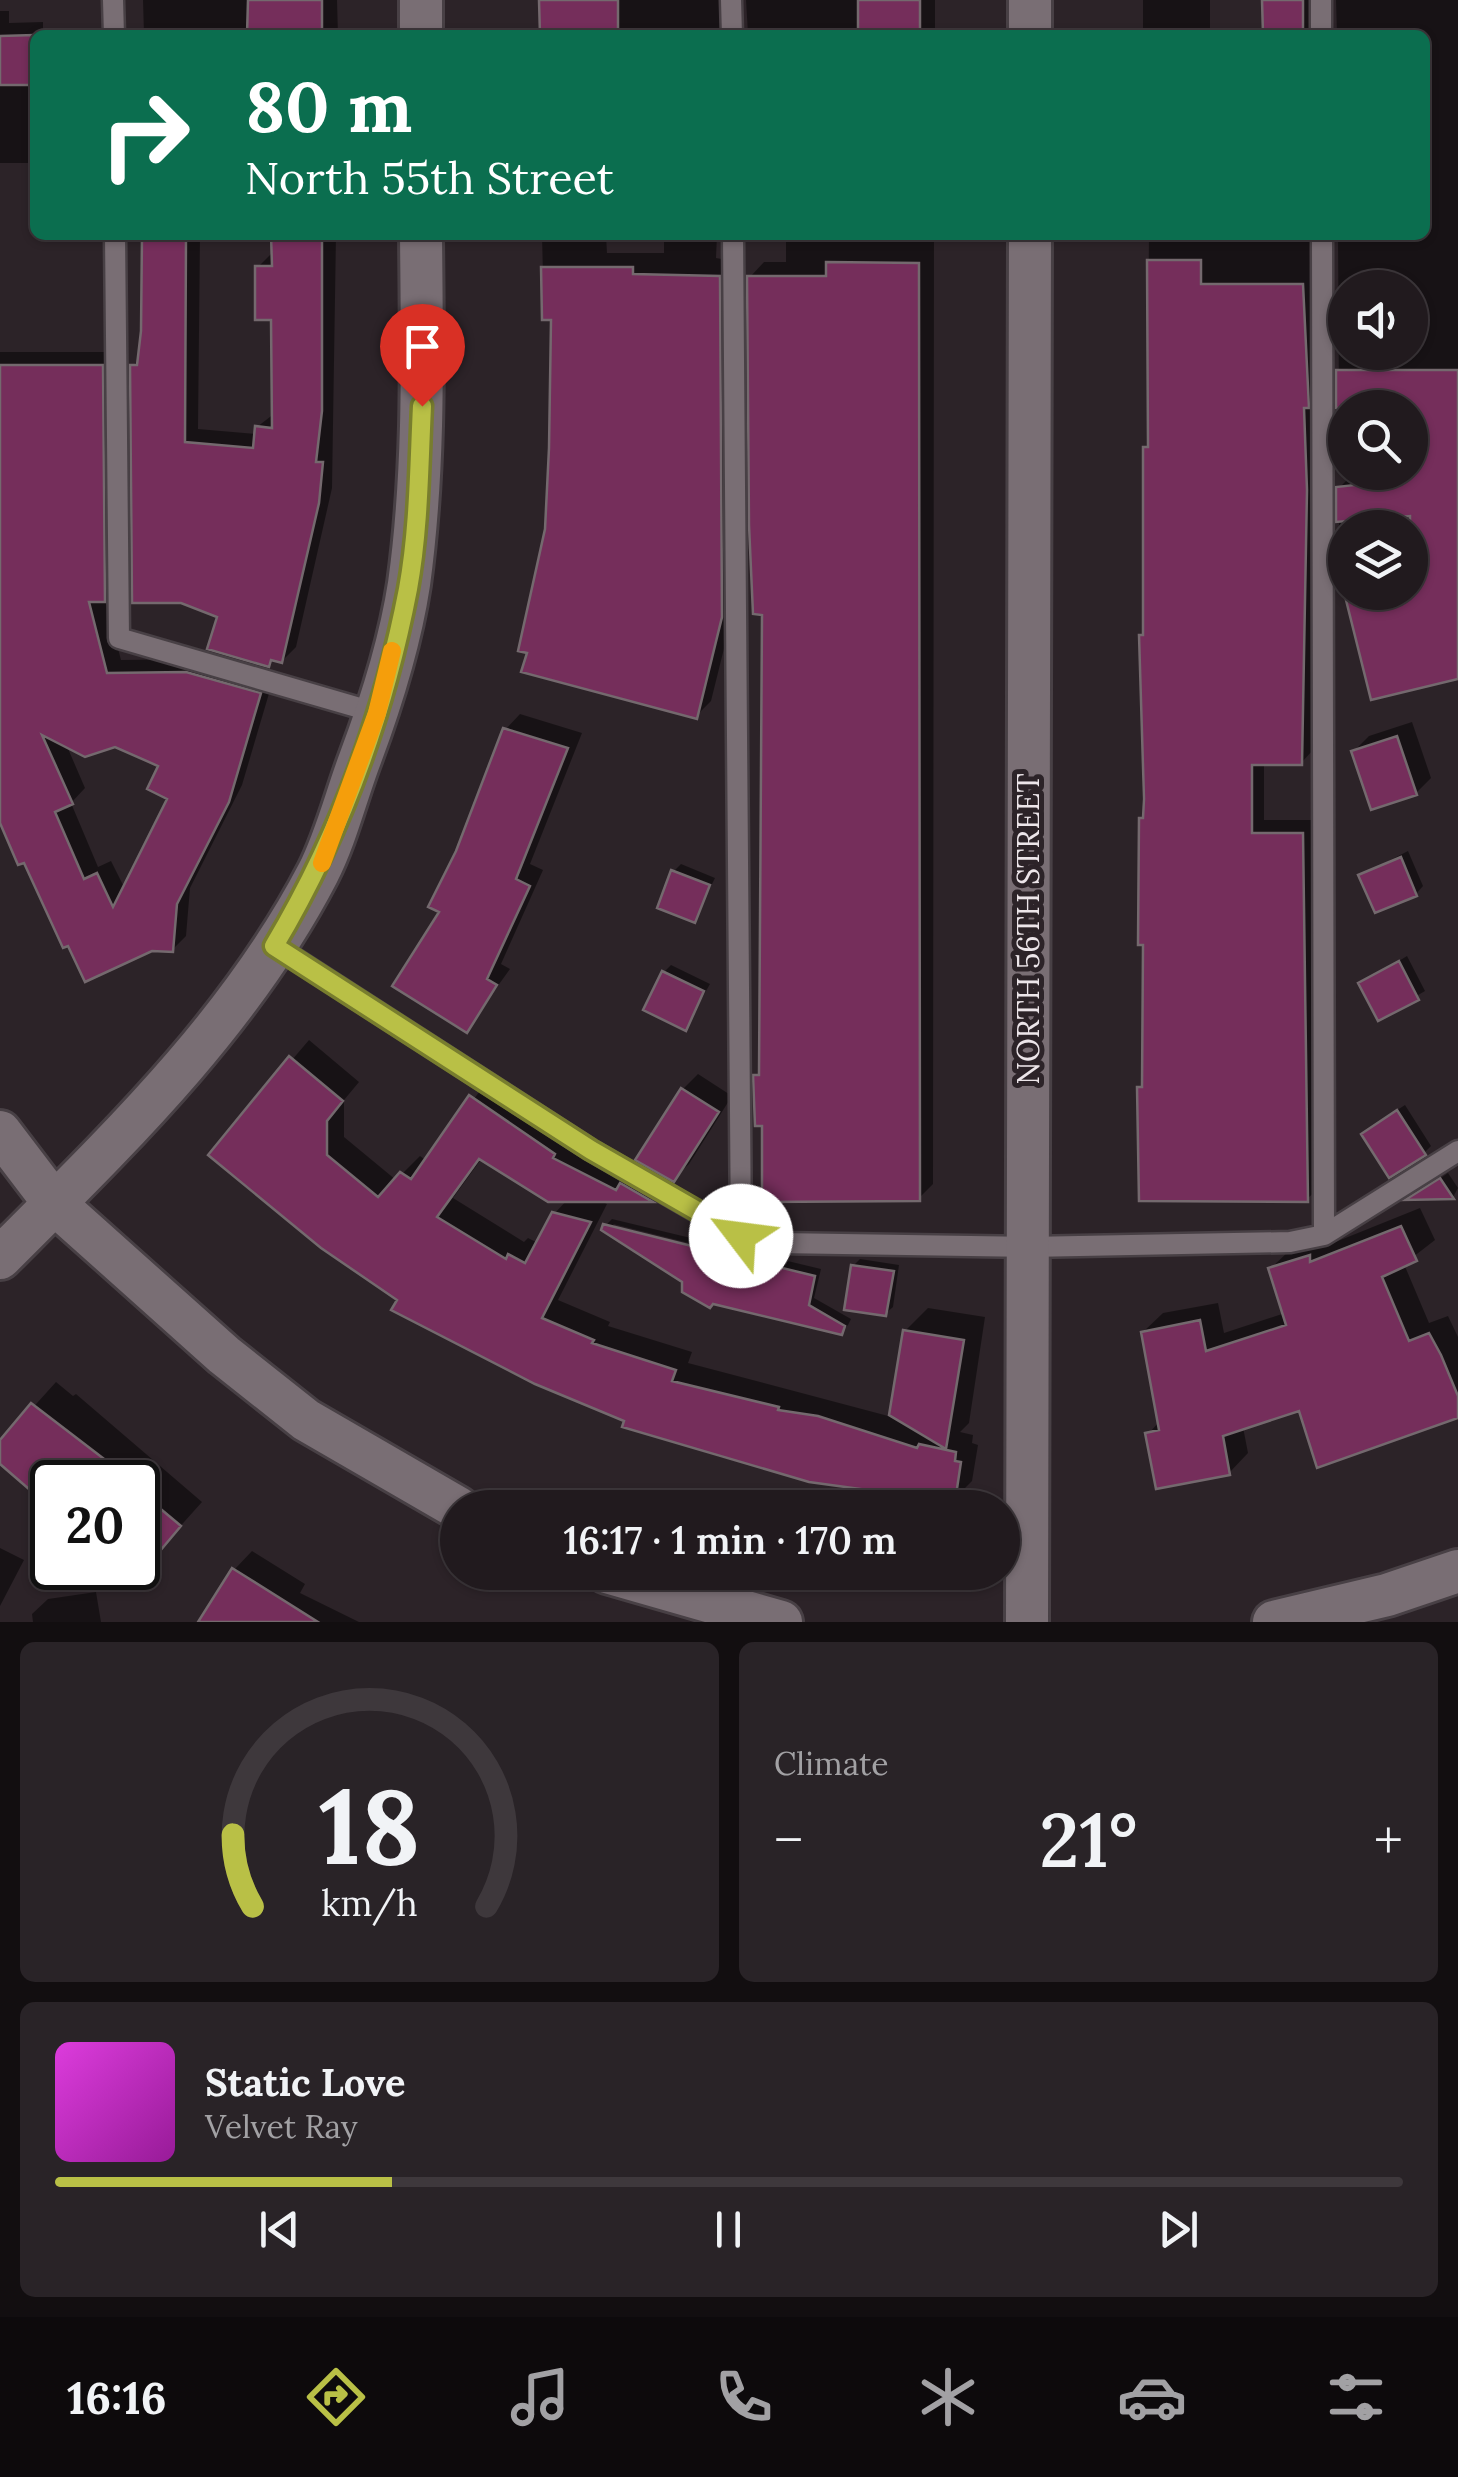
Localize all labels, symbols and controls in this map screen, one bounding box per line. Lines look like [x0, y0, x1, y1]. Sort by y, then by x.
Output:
text: 80 m [245, 62, 412, 151]
icon: right [80, 70, 210, 200]
text: North 55th Street [245, 149, 614, 206]
map controls [1328, 270, 1428, 610]
button: sound [1328, 270, 1428, 370]
pin [380, 304, 465, 407]
icon: arrive [395, 319, 450, 374]
button: search [1328, 390, 1428, 490]
button: layers [1328, 510, 1428, 610]
street label: NORTH 56TH STREET [1009, 773, 1047, 1085]
position arrow [689, 1184, 793, 1288]
speed limit sign: 20 [30, 1460, 160, 1590]
text: 16:17 · 1 min · 170 m [563, 1516, 897, 1564]
text: Climate [774, 1743, 889, 1784]
text: 18 [319, 1759, 420, 1892]
text: 21° [1039, 1792, 1138, 1888]
text: − [774, 1805, 803, 1875]
text: + [1374, 1805, 1403, 1875]
text: km/h [321, 1880, 418, 1926]
text: Static Love [205, 2058, 405, 2106]
text: Velvet Ray [205, 2106, 358, 2147]
icon: previous [252, 2202, 307, 2257]
icon: pause [701, 2202, 756, 2257]
icon: next [1151, 2202, 1206, 2257]
icon: directions [301, 2362, 371, 2432]
icon: music [505, 2362, 575, 2432]
icon: phone [709, 2362, 779, 2432]
icon: climate [913, 2362, 983, 2432]
icon: car [1117, 2362, 1187, 2432]
icon: filters [1321, 2362, 1391, 2432]
text: 16:16 [67, 2369, 167, 2426]

